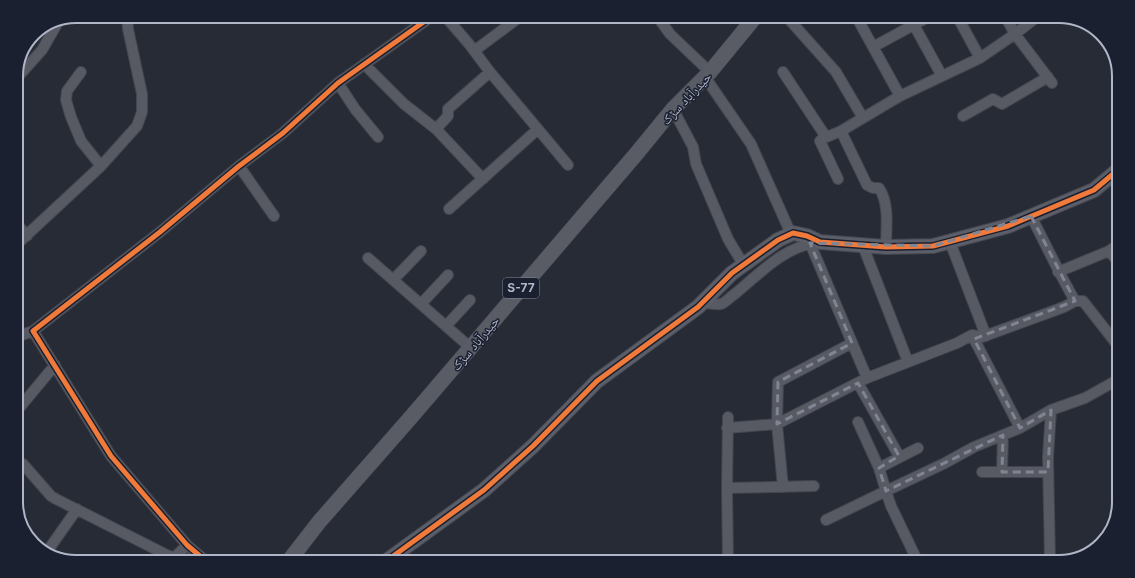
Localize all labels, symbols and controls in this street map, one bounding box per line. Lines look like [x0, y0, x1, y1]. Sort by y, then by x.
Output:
street label: حیدرآباد سڑک [658, 68, 715, 128]
road number: S-77 [503, 278, 539, 298]
street label: حیدرآباد سڑک [448, 312, 503, 374]

